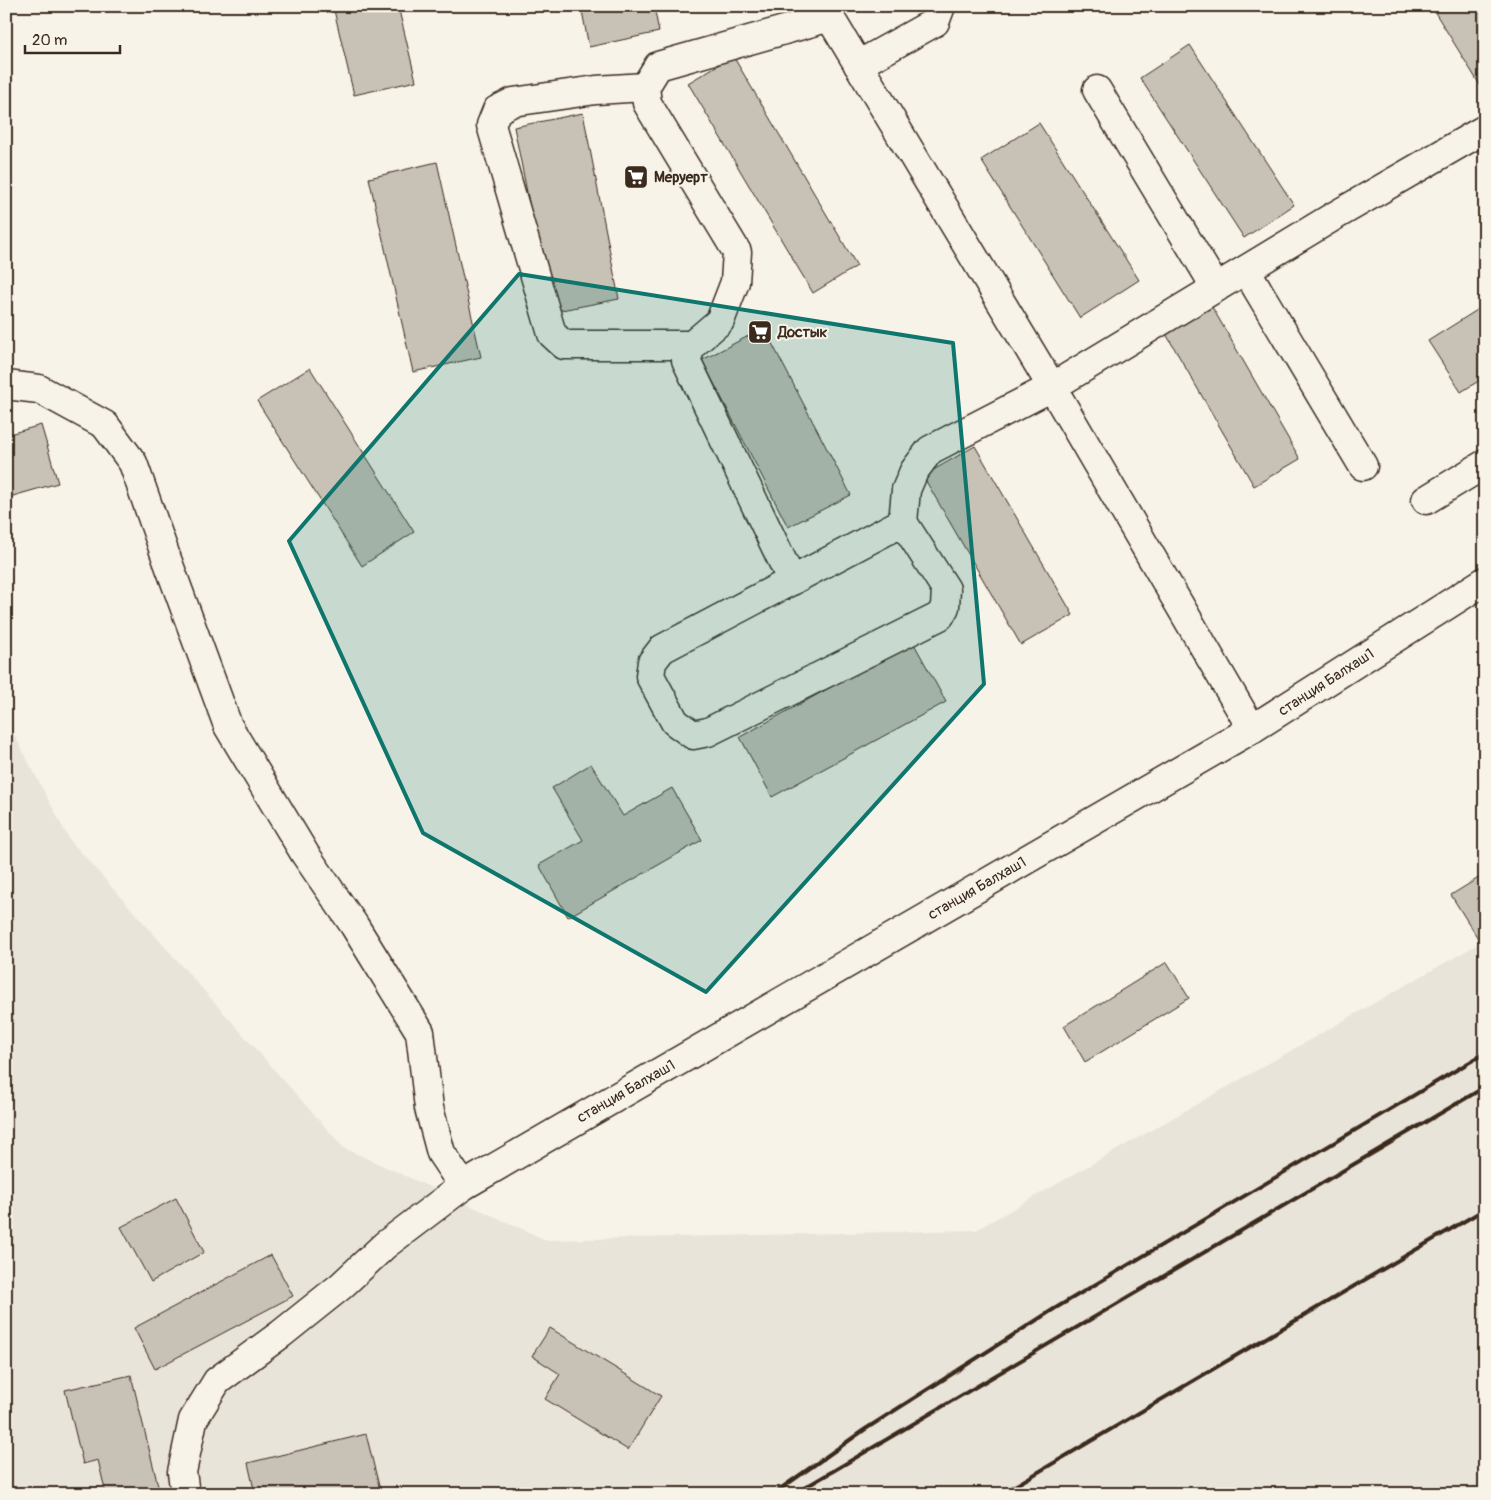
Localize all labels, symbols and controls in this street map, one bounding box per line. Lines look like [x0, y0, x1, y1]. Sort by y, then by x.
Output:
scale bar [25, 22, 120, 54]
text: 20 m [32, 31, 67, 50]
supermarket icon: Меруерт [623, 164, 649, 190]
place label: Меруерт [654, 168, 708, 187]
supermarket icon: Достык [747, 319, 773, 345]
place label: Достык [777, 323, 828, 342]
street label: станция Балхаш1 [1275, 644, 1378, 720]
street label: станция Балхаш1 [925, 853, 1030, 924]
street label: станция Балхаш1 [574, 1056, 679, 1127]

